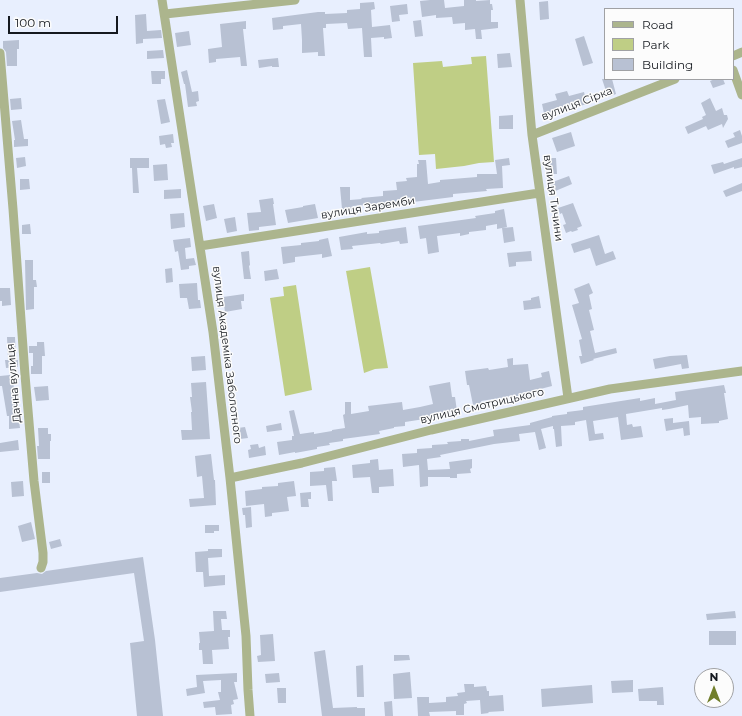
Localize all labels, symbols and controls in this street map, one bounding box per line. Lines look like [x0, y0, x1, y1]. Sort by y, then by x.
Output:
scale bar [10, 8, 120, 34]
legend [604, 8, 734, 80]
text: 100 m [15, 15, 51, 30]
text: Road [642, 17, 673, 32]
text: Park [642, 37, 669, 52]
text: Building [642, 57, 693, 72]
street label: вулиця Сірка [539, 84, 615, 124]
street label: вулиця Тичини [540, 154, 566, 242]
street label: вулиця Заремби [320, 194, 416, 222]
street label: вулиця Академіка Заболотного [210, 265, 244, 445]
street label: Дачна вулиця [4, 343, 24, 423]
street label: вулиця Смотрицького [419, 385, 545, 427]
north arrow [694, 668, 734, 708]
text: N [710, 670, 718, 684]

